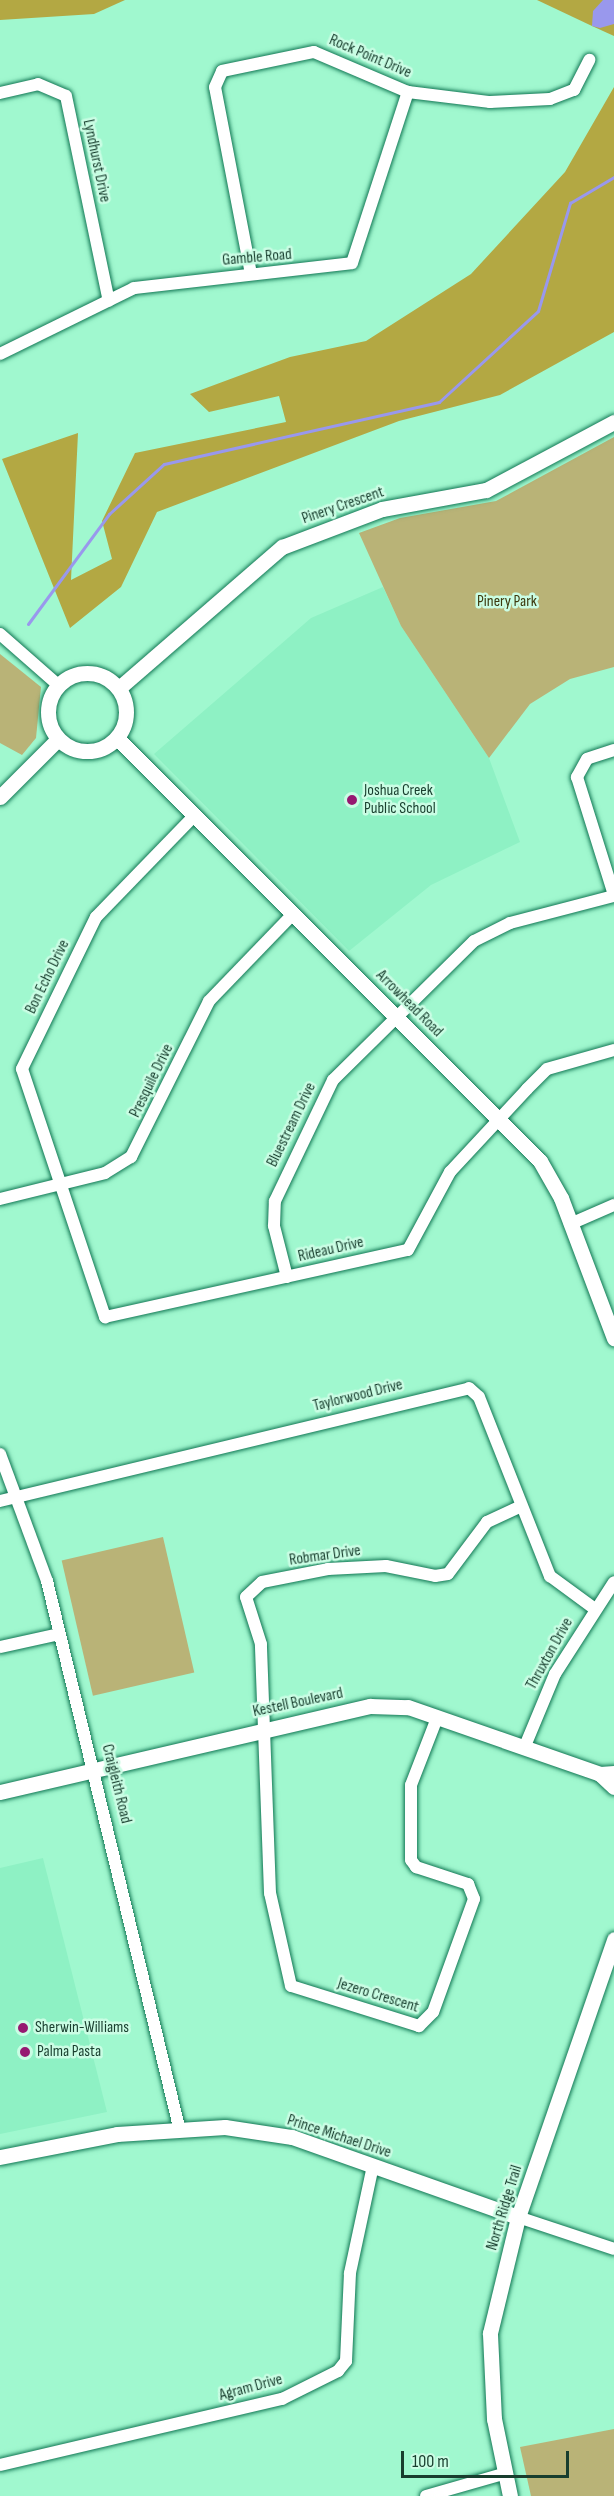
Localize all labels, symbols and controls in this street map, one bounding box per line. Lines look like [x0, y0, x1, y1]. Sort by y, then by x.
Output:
street label: Rock Point Drive [326, 31, 414, 83]
street label: Lyndhurst Drive [78, 118, 114, 204]
street label: Gamble Road [222, 245, 292, 271]
street label: Pinery Crescent [300, 483, 386, 529]
park label: Pinery Park [477, 592, 537, 612]
place label: Joshua Creek Public School [364, 781, 436, 819]
marker: Joshua Creek Public School [345, 793, 359, 807]
street label: Bon Echo Drive [22, 937, 74, 1017]
street label: Arrowhead Road [371, 966, 447, 1042]
street label: Presquile Drive [126, 1041, 178, 1121]
street label: Bluestream Drive [263, 1080, 321, 1170]
street label: Rideau Drive [296, 1233, 366, 1267]
street label: Taylorwood Drive [311, 1376, 405, 1416]
street label: Robmar Drive [288, 1541, 362, 1571]
street label: Thruxton Drive [522, 1615, 578, 1693]
street label: Kestell Boulevard [251, 1684, 345, 1722]
street label: Craigleith Road [97, 1742, 135, 1826]
street label: Jezero Crescent [335, 1975, 421, 2017]
place label: Sherwin-Williams [35, 2018, 129, 2038]
marker: Sherwin-Williams [16, 2021, 30, 2035]
place label: Palma Pasta [37, 2042, 101, 2062]
marker: Palma Pasta [18, 2045, 32, 2059]
street label: Prince Michael Drive [285, 2111, 393, 2163]
street label: North Ridge Trail [483, 2163, 527, 2253]
street label: Agram Drive [217, 2370, 285, 2406]
scale bar [404, 2439, 572, 2477]
text: 100 m [412, 2451, 449, 2472]

